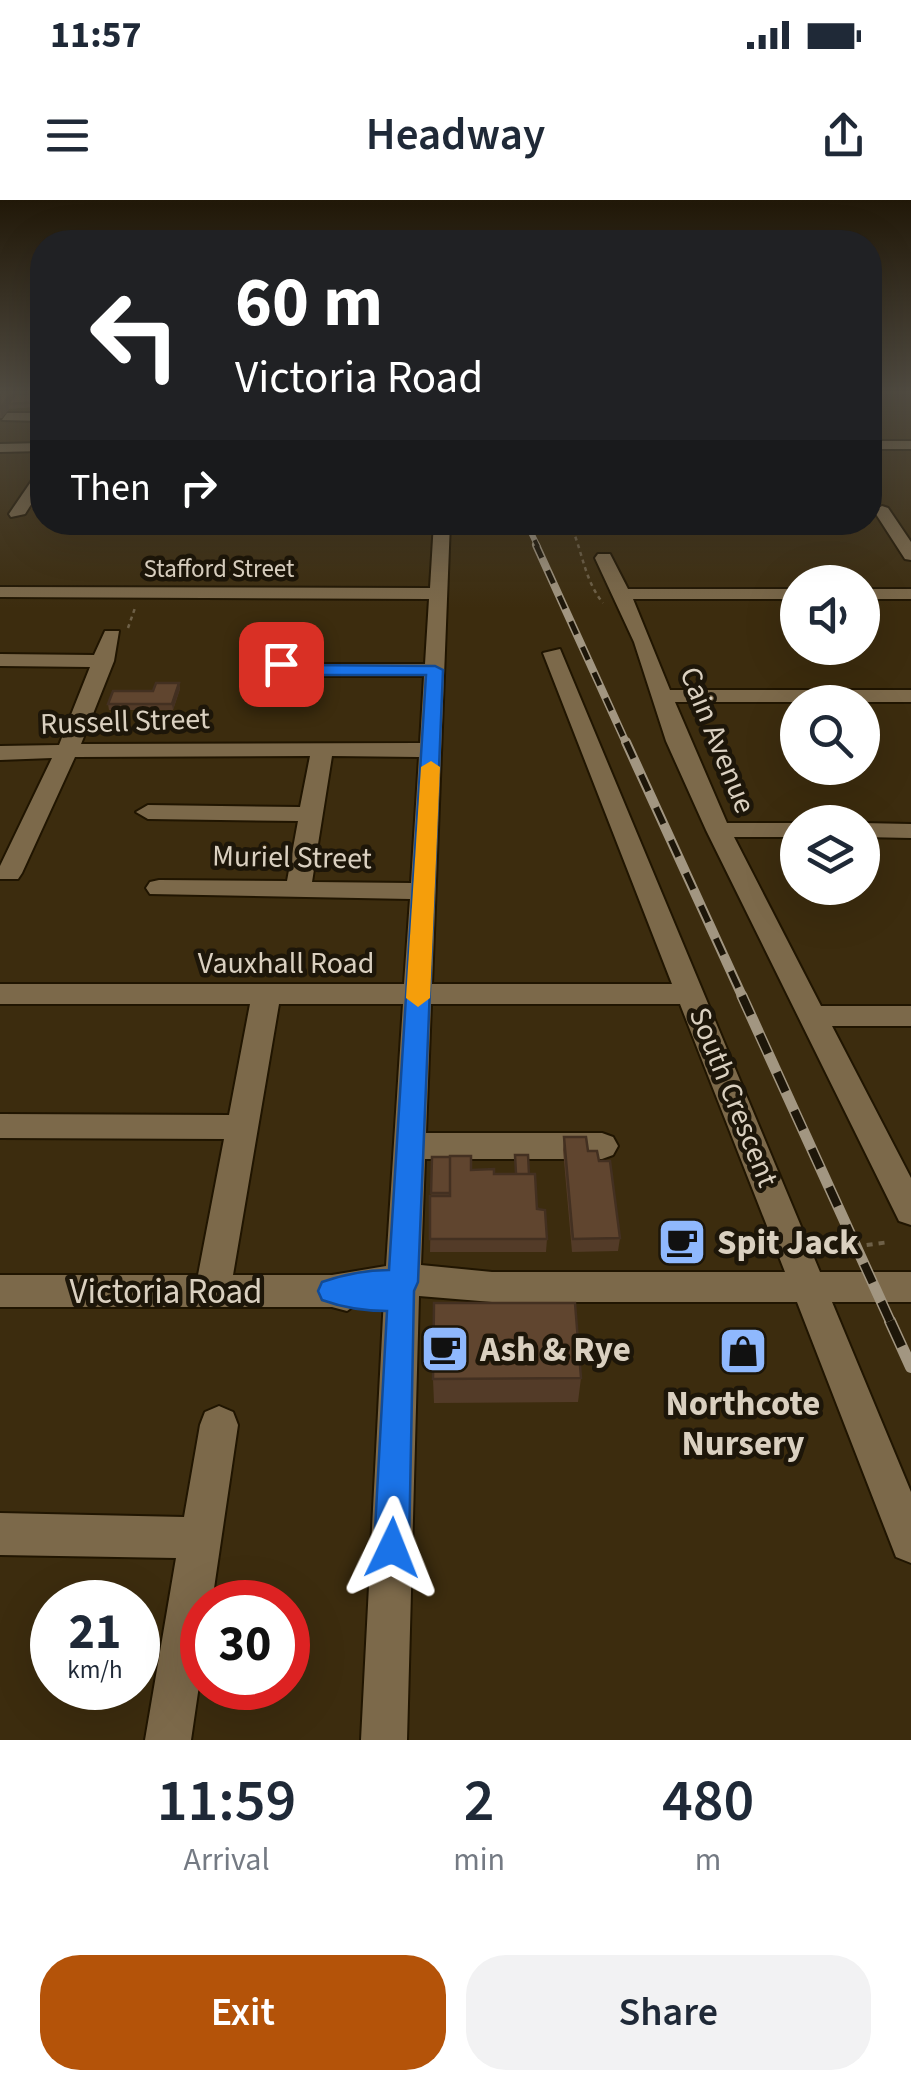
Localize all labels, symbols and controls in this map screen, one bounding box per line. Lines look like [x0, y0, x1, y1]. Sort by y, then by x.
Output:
text: 11:57 [50, 8, 142, 62]
text: Headway [366, 103, 545, 167]
icon: menu [40, 108, 95, 163]
icon: share [816, 108, 871, 163]
text: 60 m [235, 253, 383, 353]
icon: left [70, 270, 200, 400]
text: Victoria Road [235, 346, 483, 410]
icon: right [171, 460, 226, 515]
text: Then [70, 461, 151, 515]
street label: Stafford Street [144, 551, 295, 587]
map controls [780, 565, 880, 905]
button: sound [780, 565, 880, 665]
pin [239, 622, 324, 707]
icon: arrive [254, 637, 309, 692]
street label: Cain Avenue [669, 661, 766, 820]
button: search [780, 685, 880, 785]
street label: Russell Street [39, 697, 211, 746]
button: layers [780, 805, 880, 905]
street label: Muriel Street [212, 835, 372, 880]
street label: Vauxhall Road [198, 942, 374, 985]
street label: South Crescent [678, 1001, 789, 1193]
cafe icon: Spit Jack [656, 1216, 708, 1268]
place label: Spit Jack [717, 1218, 858, 1268]
street label: Victoria Road [69, 1267, 263, 1317]
cafe icon: Ash & Rye [419, 1323, 471, 1375]
place label: Ash & Rye [479, 1325, 631, 1375]
shop icon: Northcote Nursery [717, 1325, 769, 1377]
place label: Northcote Nursery [666, 1379, 820, 1469]
position arrow [340, 1496, 444, 1600]
speed limit sign: 30 [180, 1580, 310, 1710]
text: 21 [69, 1597, 121, 1668]
text: km/h [67, 1652, 123, 1688]
text: 11:59 [157, 1759, 296, 1844]
text: 2 [464, 1759, 495, 1844]
text: 480 [662, 1759, 754, 1844]
text: Arrival [184, 1837, 270, 1883]
text: min [453, 1837, 505, 1883]
text: m [695, 1837, 721, 1883]
button: Exit [40, 1955, 446, 2070]
button: Share [466, 1955, 871, 2070]

